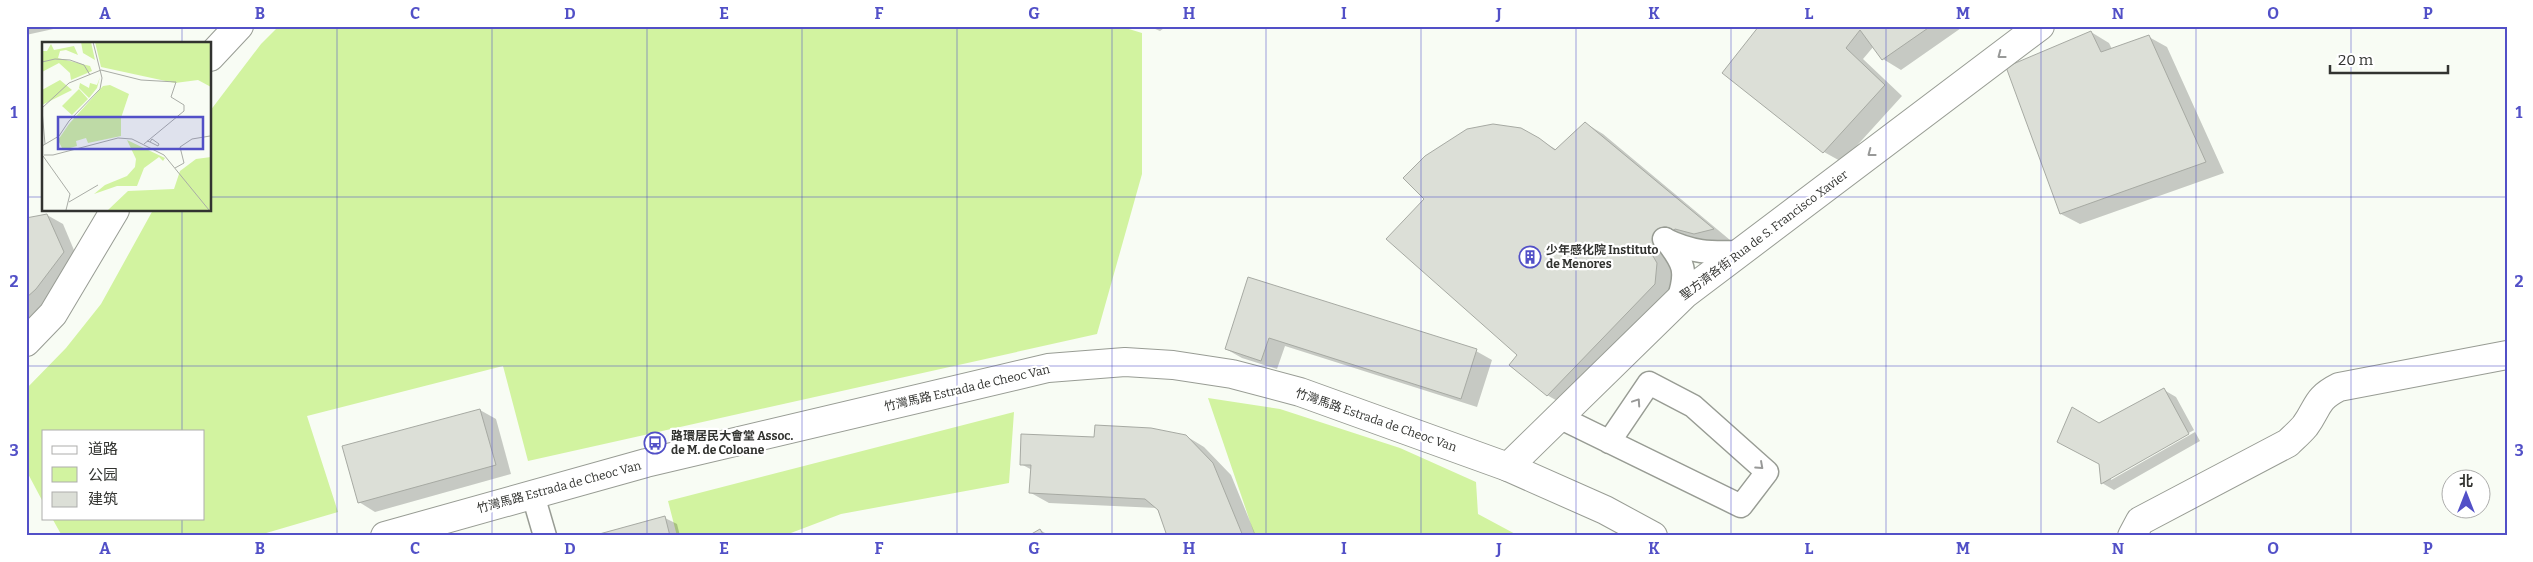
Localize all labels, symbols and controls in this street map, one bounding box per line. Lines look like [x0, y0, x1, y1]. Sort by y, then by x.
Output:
text: A [99, 4, 111, 23]
text: B [255, 4, 265, 23]
text: C [410, 4, 420, 23]
text: D [564, 4, 576, 23]
text: E [719, 4, 729, 23]
text: F [875, 4, 884, 23]
text: G [1028, 4, 1040, 23]
text: H [1183, 4, 1196, 23]
text: I [1341, 4, 1347, 23]
text: J [1495, 4, 1502, 23]
text: K [1648, 4, 1660, 23]
text: L [1805, 4, 1814, 23]
text: M [1956, 4, 1970, 23]
text: N [2112, 4, 2124, 23]
text: O [2267, 4, 2279, 23]
text: P [2423, 4, 2433, 23]
inset map [42, 42, 211, 211]
scale bar [2330, 42, 2448, 74]
one-way arrow [1998, 50, 2007, 58]
text: 20 m [2338, 51, 2374, 69]
text: 1 [11, 103, 18, 122]
text: 1 [2516, 103, 2523, 122]
one-way arrow [1867, 147, 1877, 156]
street label: 聖方濟各街 Rua de S. Francisco Xavier [1677, 167, 1851, 303]
place label: 少年感化院 Instituto de Menores [1546, 243, 1659, 271]
building icon: 少年感化院 Instituto de Menores [1518, 245, 1542, 269]
text: 2 [9, 272, 19, 291]
text: 2 [2514, 272, 2524, 291]
street label: 竹灣馬路 Estrada de Cheoc Van [883, 362, 1052, 414]
street label: 竹灣馬路 Estrada de Cheoc Van [1294, 386, 1459, 454]
one-way arrow [1630, 398, 1640, 407]
place label: 路環居民大會堂 Assoc. de M. de Coloane [671, 429, 794, 457]
legend [42, 430, 205, 520]
bus stop icon: 路環居民大會堂 Assoc. de M. de Coloane [643, 431, 667, 455]
text: 道路 [88, 440, 118, 458]
text: 3 [9, 441, 19, 460]
text: 3 [2514, 441, 2524, 460]
street label: 竹灣馬路 Estrada de Cheoc Van [475, 458, 643, 516]
one-way arrow [1754, 460, 1763, 469]
text: 公园 [88, 466, 118, 484]
north arrow [2440, 470, 2490, 520]
text: 北 [2459, 473, 2473, 490]
text: 建筑 [88, 490, 118, 508]
text: A [99, 539, 111, 558]
text: B [255, 539, 265, 558]
text: C [410, 539, 420, 558]
text: D [564, 539, 576, 558]
text: E [719, 539, 729, 558]
text: F [875, 539, 884, 558]
text: G [1028, 539, 1040, 558]
text: H [1183, 539, 1196, 558]
text: I [1341, 539, 1347, 558]
text: J [1495, 539, 1502, 558]
text: K [1648, 539, 1660, 558]
text: L [1805, 539, 1814, 558]
text: M [1956, 539, 1970, 558]
text: N [2112, 539, 2124, 558]
text: O [2267, 539, 2279, 558]
text: P [2423, 539, 2433, 558]

